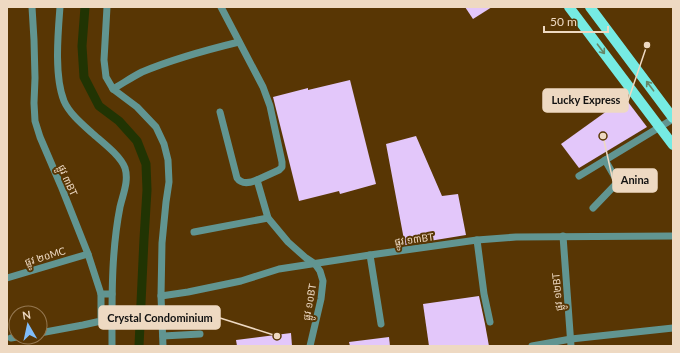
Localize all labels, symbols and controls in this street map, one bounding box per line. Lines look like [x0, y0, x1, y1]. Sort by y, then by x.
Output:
scale bar [544, 8, 608, 34]
text: 50 m [550, 14, 577, 29]
one-way arrow [597, 44, 605, 55]
one-way arrow [646, 81, 654, 92]
callout: Lucky Express [543, 89, 628, 112]
text: Lucky Express [552, 93, 621, 106]
street label: ផ្លូវ ៣BT [52, 162, 80, 199]
callout: Anina [613, 169, 657, 192]
text: Anina [620, 173, 649, 186]
street label: ផ្លូវ ១៣BT [394, 230, 435, 252]
street label: ផ្លូវ ២០MC [23, 244, 68, 272]
street label: ផ្លូវ ១២BT [549, 272, 569, 312]
street label: ផ្លូវ ១០BT [300, 283, 322, 322]
north arrow [8, 305, 48, 345]
callout: Crystal Condominium [99, 306, 220, 329]
text: N [21, 308, 32, 322]
text: Crystal Condominium [107, 311, 213, 324]

